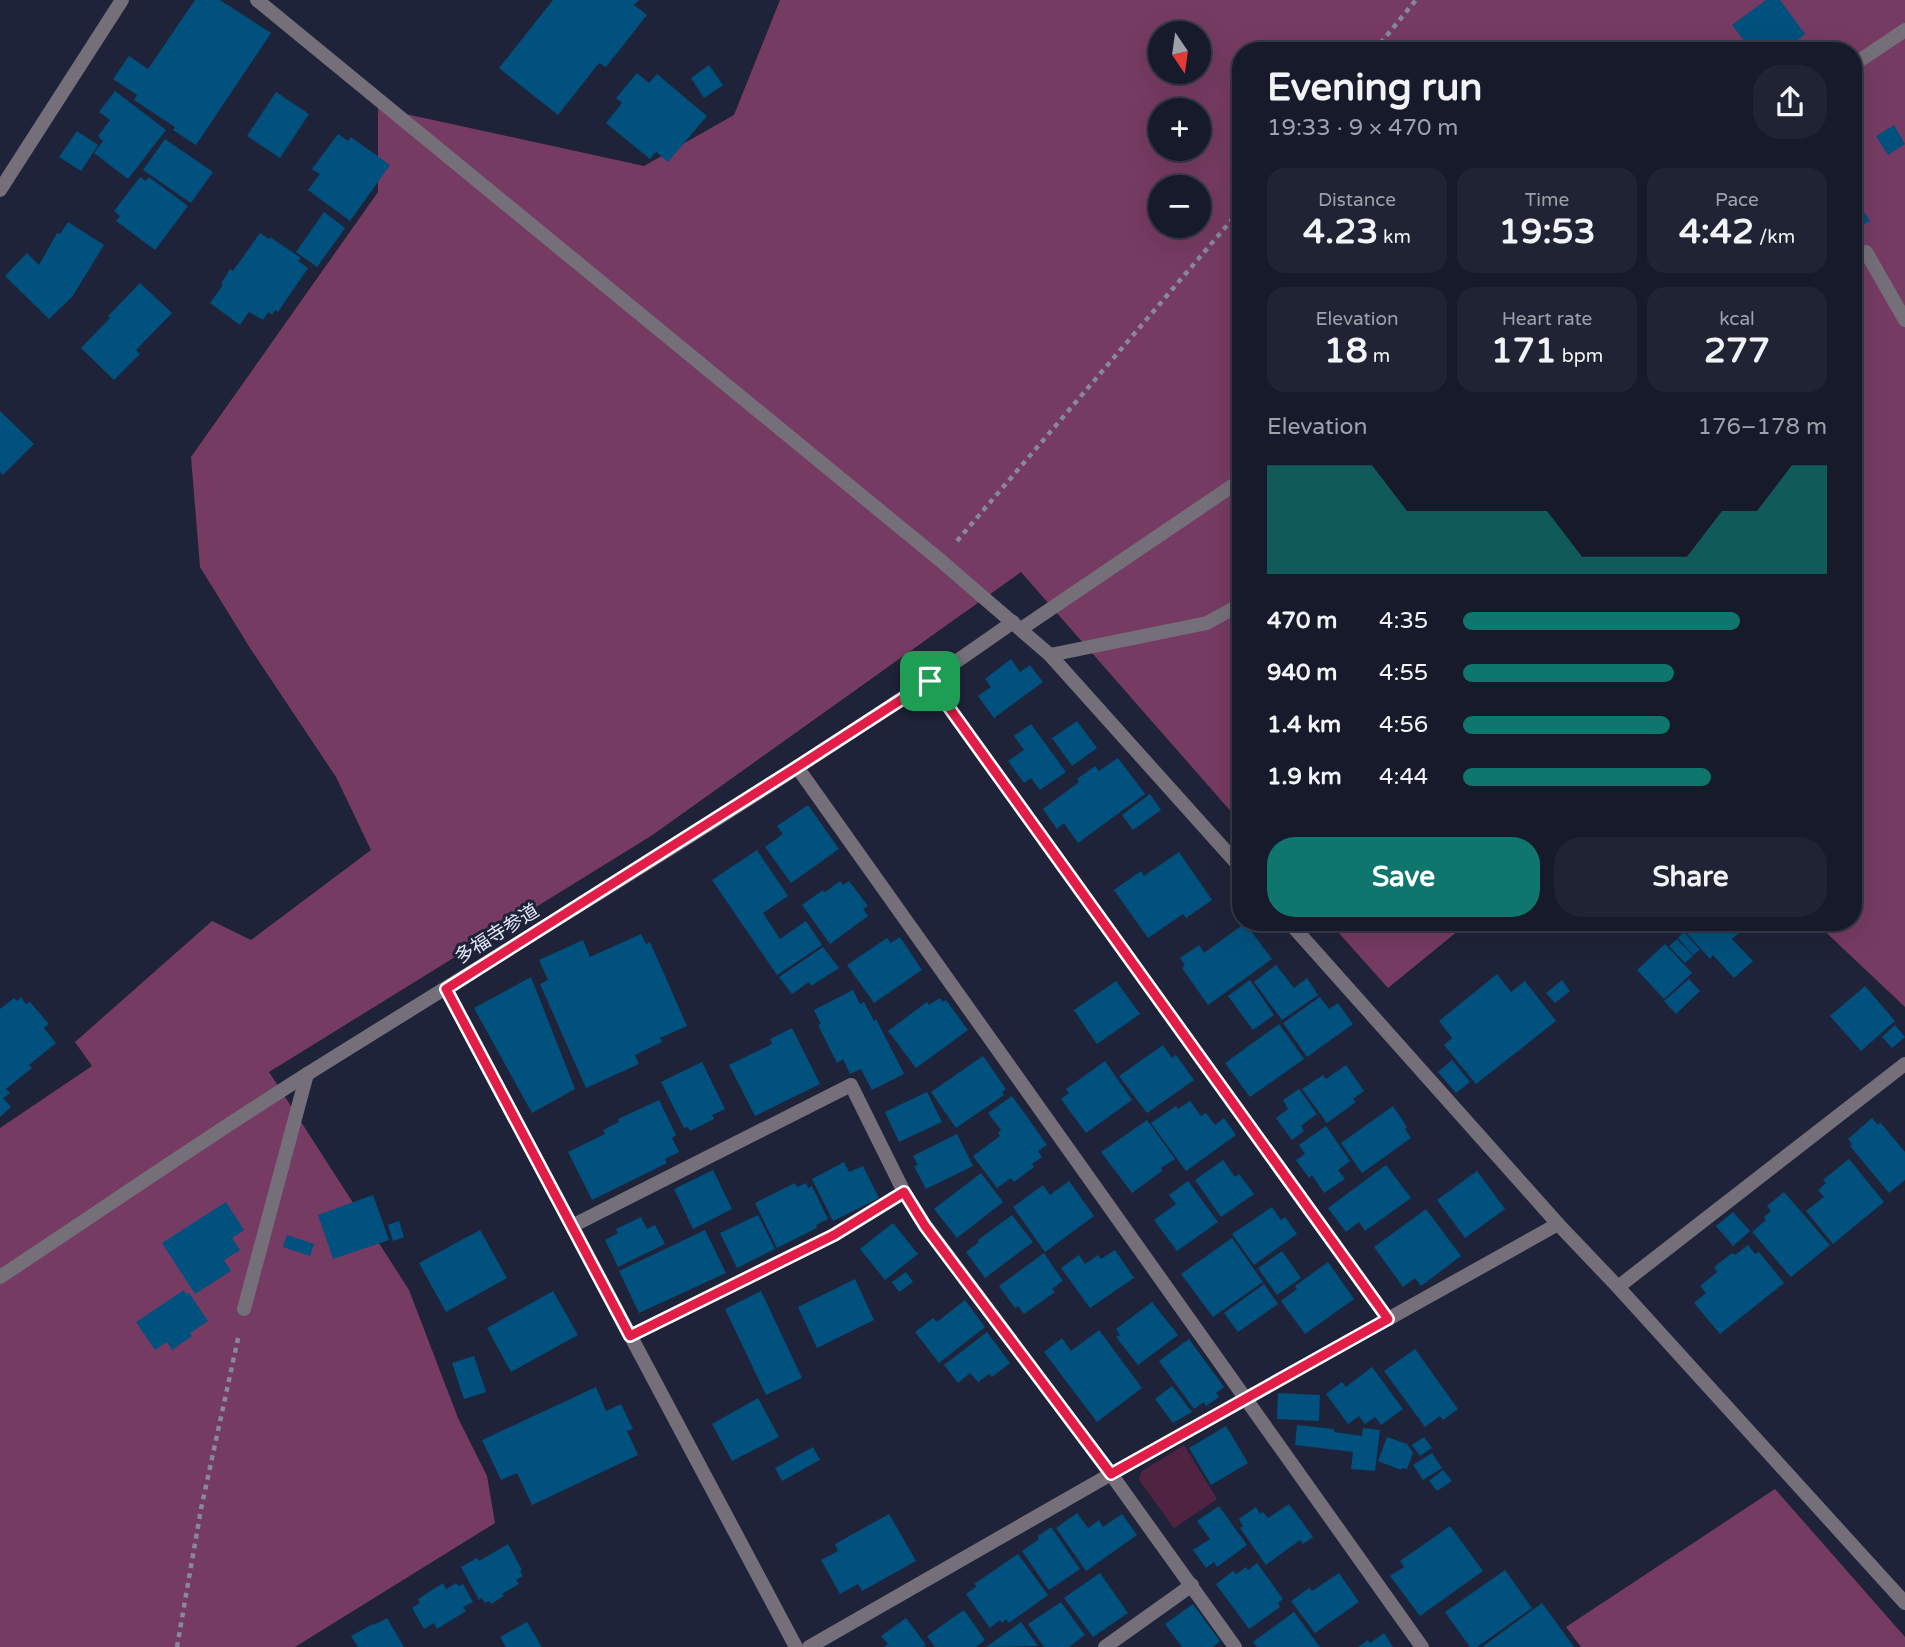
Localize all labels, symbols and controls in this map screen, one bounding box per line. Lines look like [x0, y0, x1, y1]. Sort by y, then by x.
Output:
north arrow [1148, 21, 1211, 84]
map controls [1148, 21, 1211, 238]
text: Evening run [1267, 65, 1482, 111]
button: share [1753, 65, 1827, 139]
button: + [1148, 98, 1211, 161]
text: 19:33 · 9 × 470 m [1267, 114, 1458, 142]
button: − [1148, 175, 1211, 238]
text: Distance [1318, 189, 1396, 211]
text: Time [1525, 189, 1569, 211]
text: Pace [1715, 189, 1759, 211]
text: 4.23 [1303, 211, 1378, 253]
text: 19:53 [1498, 211, 1596, 253]
text: 4:42 [1679, 211, 1754, 253]
text: km [1378, 226, 1411, 248]
text: /km [1754, 226, 1795, 248]
text: Elevation [1315, 308, 1399, 330]
text: Heart rate [1502, 308, 1592, 330]
text: kcal [1719, 308, 1755, 330]
text: 18 [1324, 330, 1368, 372]
text: 171 [1491, 330, 1557, 372]
text: 277 [1704, 330, 1770, 372]
text: m [1368, 345, 1390, 367]
text: bpm [1557, 345, 1603, 367]
text: Elevation [1267, 413, 1368, 441]
text: 176–178 m [1698, 413, 1827, 441]
text: 470 m [1267, 607, 1337, 635]
text: 4:35 [1379, 607, 1428, 635]
pin [900, 651, 960, 711]
text: 940 m [1267, 659, 1337, 687]
text: 4:55 [1379, 659, 1428, 687]
icon: arrive [911, 662, 949, 700]
text: 1.4 km [1267, 711, 1341, 739]
text: 4:56 [1379, 711, 1428, 739]
text: 1.9 km [1267, 763, 1342, 791]
text: 4:44 [1379, 763, 1428, 791]
button: Save [1267, 837, 1540, 917]
button: Share [1554, 837, 1827, 917]
street label: 多福寺参道 [451, 899, 543, 969]

